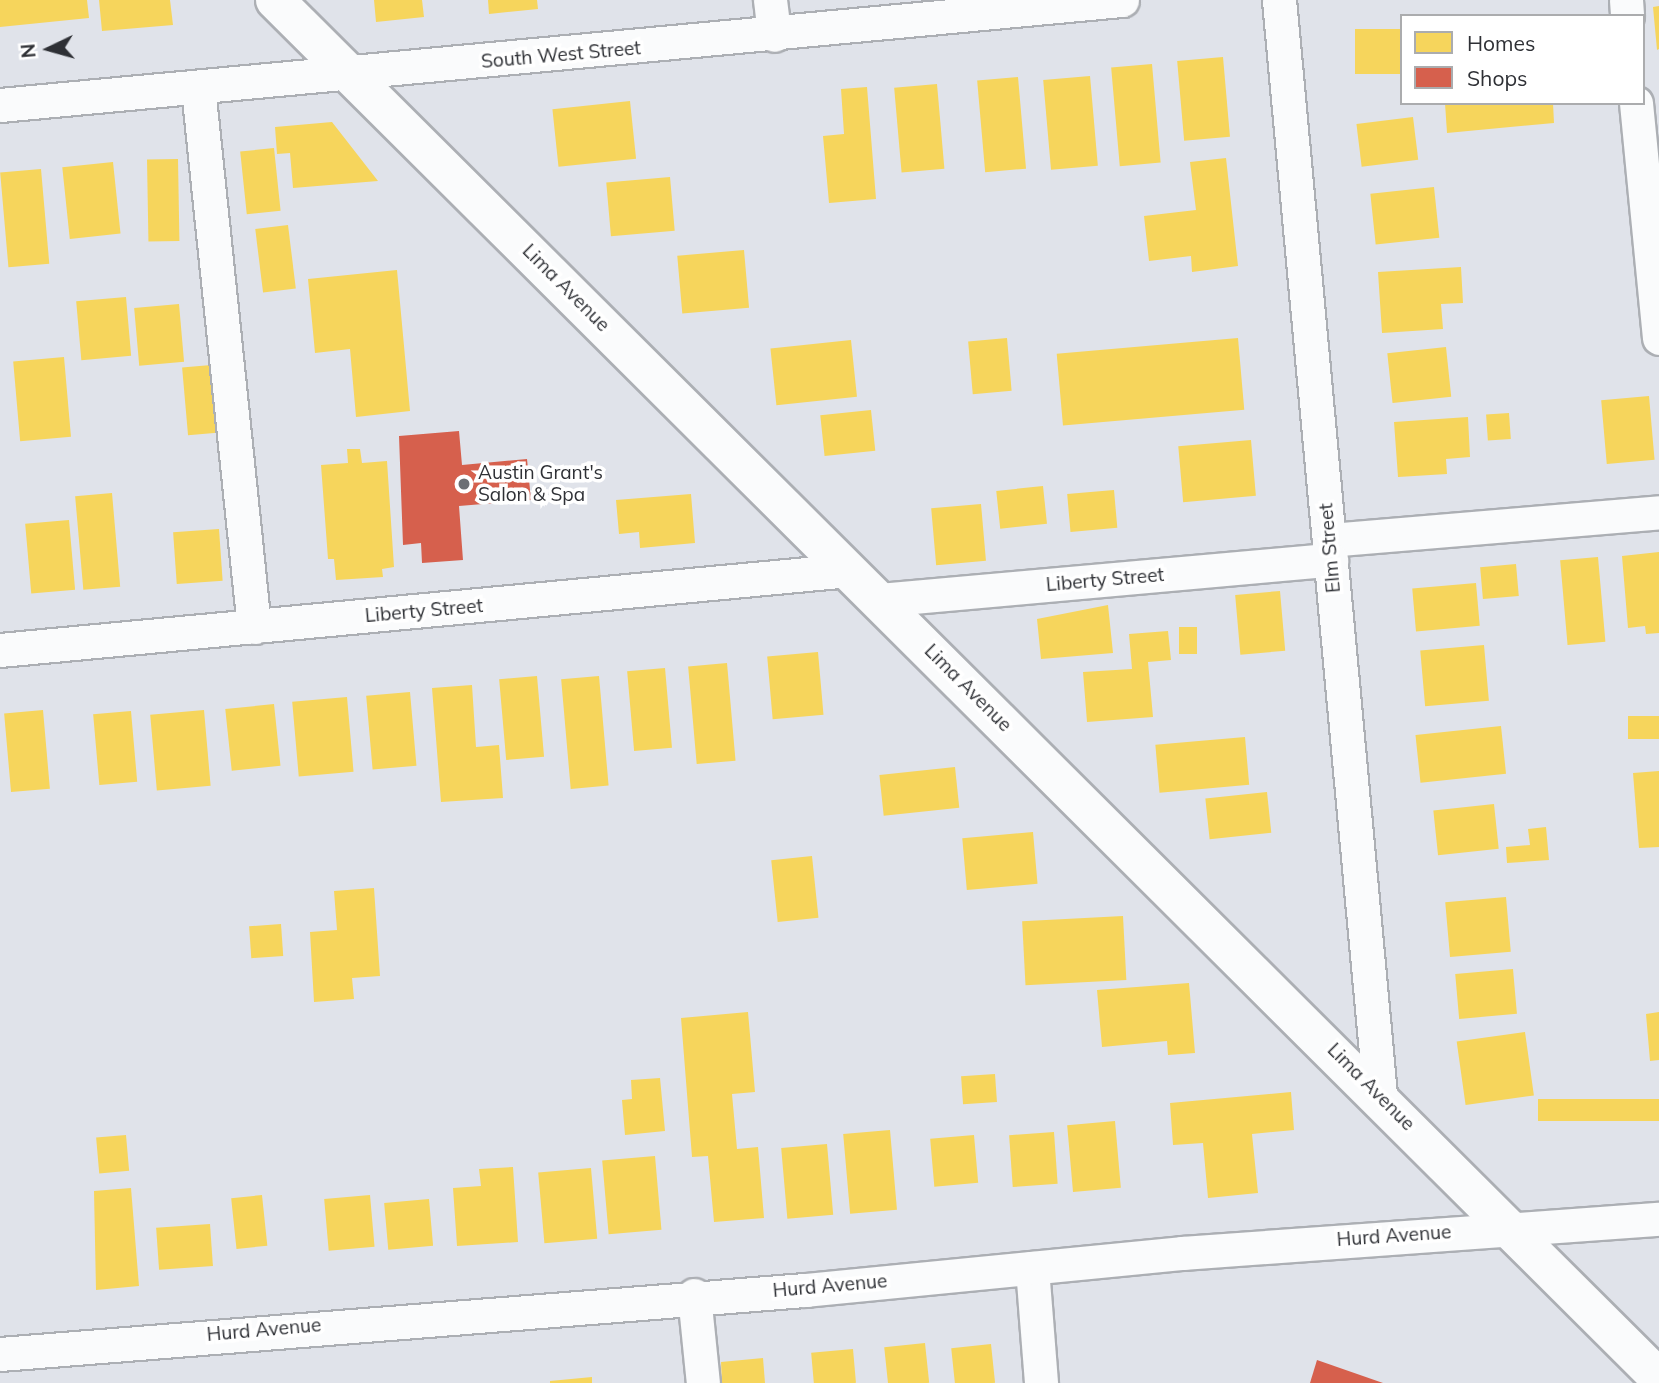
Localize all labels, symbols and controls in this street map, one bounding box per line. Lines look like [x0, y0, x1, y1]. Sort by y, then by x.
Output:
north arrow [14, 14, 84, 84]
legend [1400, 14, 1645, 105]
text: Homes [1467, 30, 1535, 56]
street label: South West Street [480, 37, 642, 73]
text: N [16, 43, 41, 59]
text: Shops [1467, 65, 1527, 91]
street label: Lima Avenue [518, 240, 614, 336]
place label: Austin Grant's Salon & Spa [478, 462, 603, 506]
marker: Austin Grant's Salon & Spa [456, 476, 472, 492]
street label: Elm Street [1315, 502, 1345, 594]
street label: Liberty Street [1045, 563, 1165, 597]
street label: Liberty Street [364, 594, 484, 628]
street label: Lima Avenue [920, 640, 1016, 736]
street label: Lima Avenue [1323, 1039, 1419, 1135]
street label: Hurd Avenue [1336, 1221, 1452, 1251]
street label: Hurd Avenue [772, 1270, 888, 1302]
street label: Hurd Avenue [206, 1314, 322, 1346]

